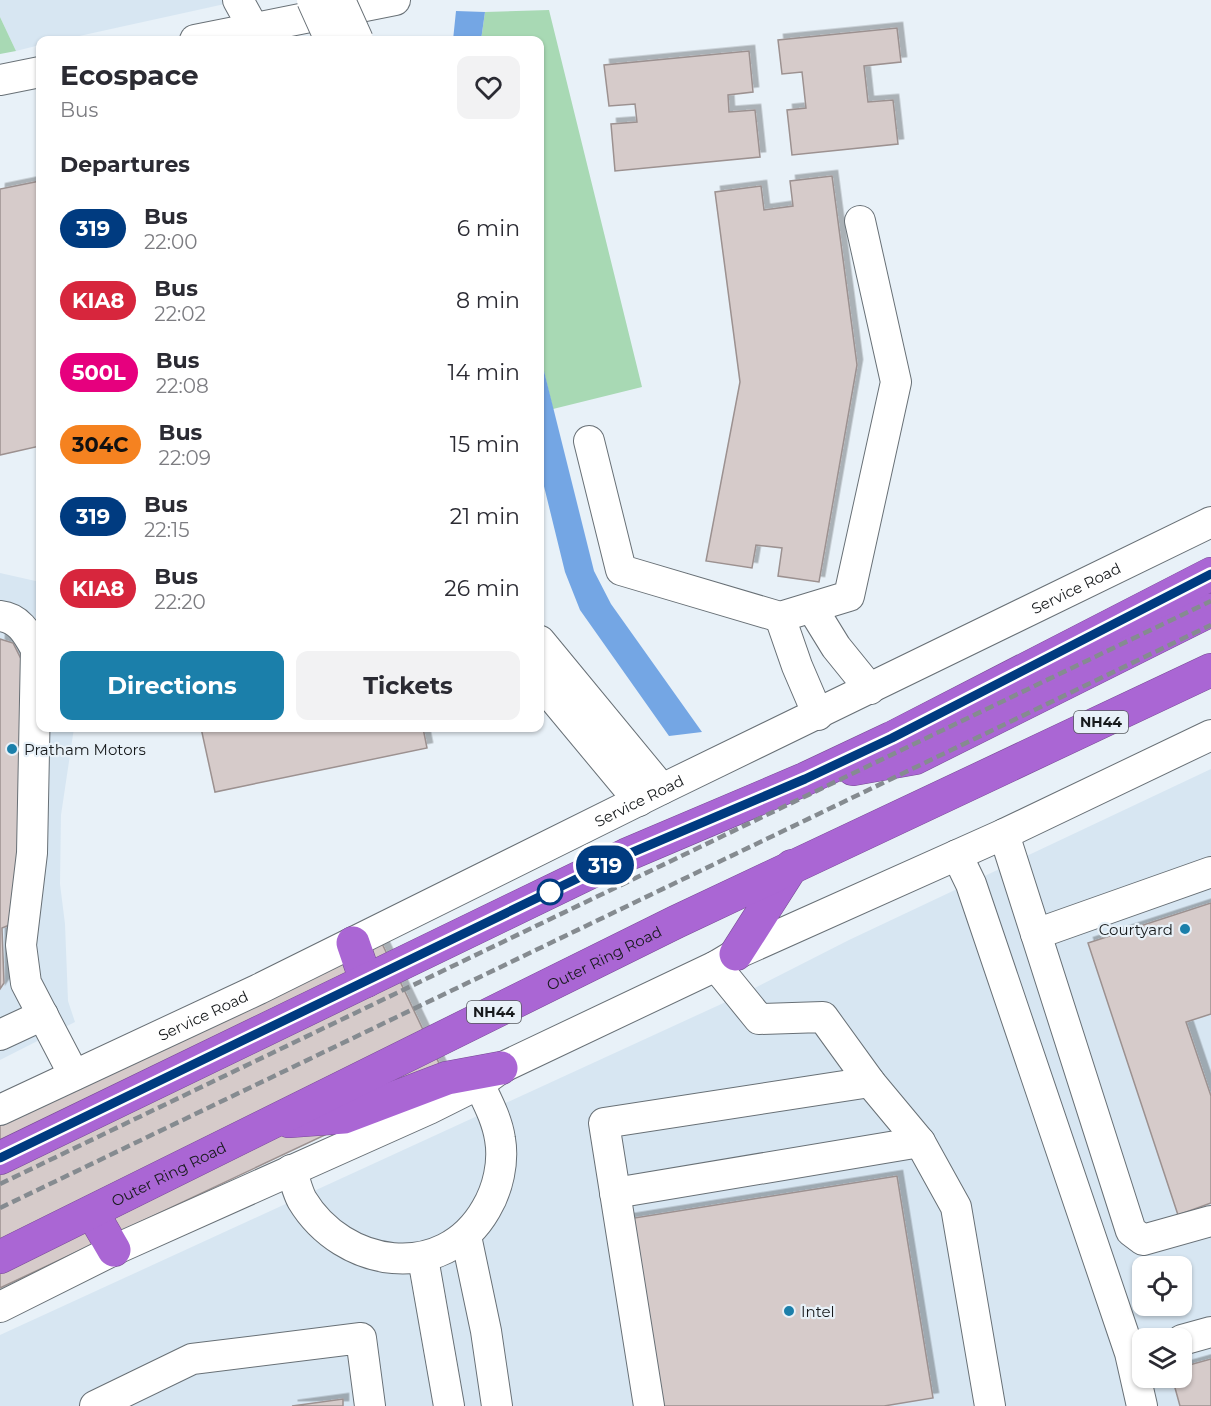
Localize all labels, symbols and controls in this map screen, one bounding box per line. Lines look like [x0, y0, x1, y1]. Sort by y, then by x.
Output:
button: heart [457, 56, 520, 119]
text: Ecospace [60, 58, 199, 92]
text: Bus [60, 98, 98, 122]
text: Departures [60, 151, 190, 178]
text: Bus [144, 203, 188, 230]
text: 6 min [457, 215, 520, 242]
text: 319 [76, 216, 110, 241]
text: 22:00 [144, 230, 197, 254]
text: Bus [154, 275, 198, 302]
text: 8 min [456, 287, 520, 314]
text: KIA8 [72, 288, 124, 313]
text: 22:02 [154, 302, 206, 326]
text: Bus [156, 347, 199, 374]
text: 14 min [448, 359, 520, 386]
text: 500L [72, 360, 126, 385]
text: 22:08 [156, 374, 209, 398]
text: Bus [159, 419, 202, 446]
text: 15 min [450, 431, 520, 458]
text: 304C [72, 432, 129, 457]
text: 22:09 [159, 446, 211, 470]
text: Bus [144, 491, 188, 518]
text: 21 min [450, 503, 520, 530]
text: 319 [76, 504, 110, 529]
text: 22:15 [144, 518, 190, 542]
street label: Service Road [1028, 558, 1124, 618]
text: Bus [154, 563, 198, 590]
text: 26 min [444, 575, 520, 602]
text: KIA8 [72, 576, 124, 601]
text: 22:20 [154, 590, 206, 614]
button: Directions [60, 651, 284, 720]
button: Tickets [296, 651, 520, 720]
road number: NH44 [1074, 711, 1128, 733]
place label: Pratham Motors [24, 740, 146, 759]
marker: Pratham Motors [5, 742, 19, 756]
street label: Service Road [591, 770, 687, 831]
line badge: 319 [570, 846, 640, 884]
text: 319 [588, 853, 622, 878]
unlabelled marker [537, 879, 563, 905]
place label: Courtyard [1099, 920, 1173, 939]
street label: Outer Ring Road [543, 921, 665, 994]
marker: Courtyard [1178, 922, 1192, 936]
street label: Service Road [155, 986, 251, 1044]
road number: NH44 [467, 1001, 521, 1023]
street label: Outer Ring Road [108, 1137, 229, 1210]
map controls [1132, 1256, 1192, 1388]
button: locate [1132, 1256, 1192, 1316]
place label: Intel [801, 1302, 835, 1321]
marker: Intel [782, 1304, 796, 1318]
button: layers [1132, 1328, 1192, 1388]

